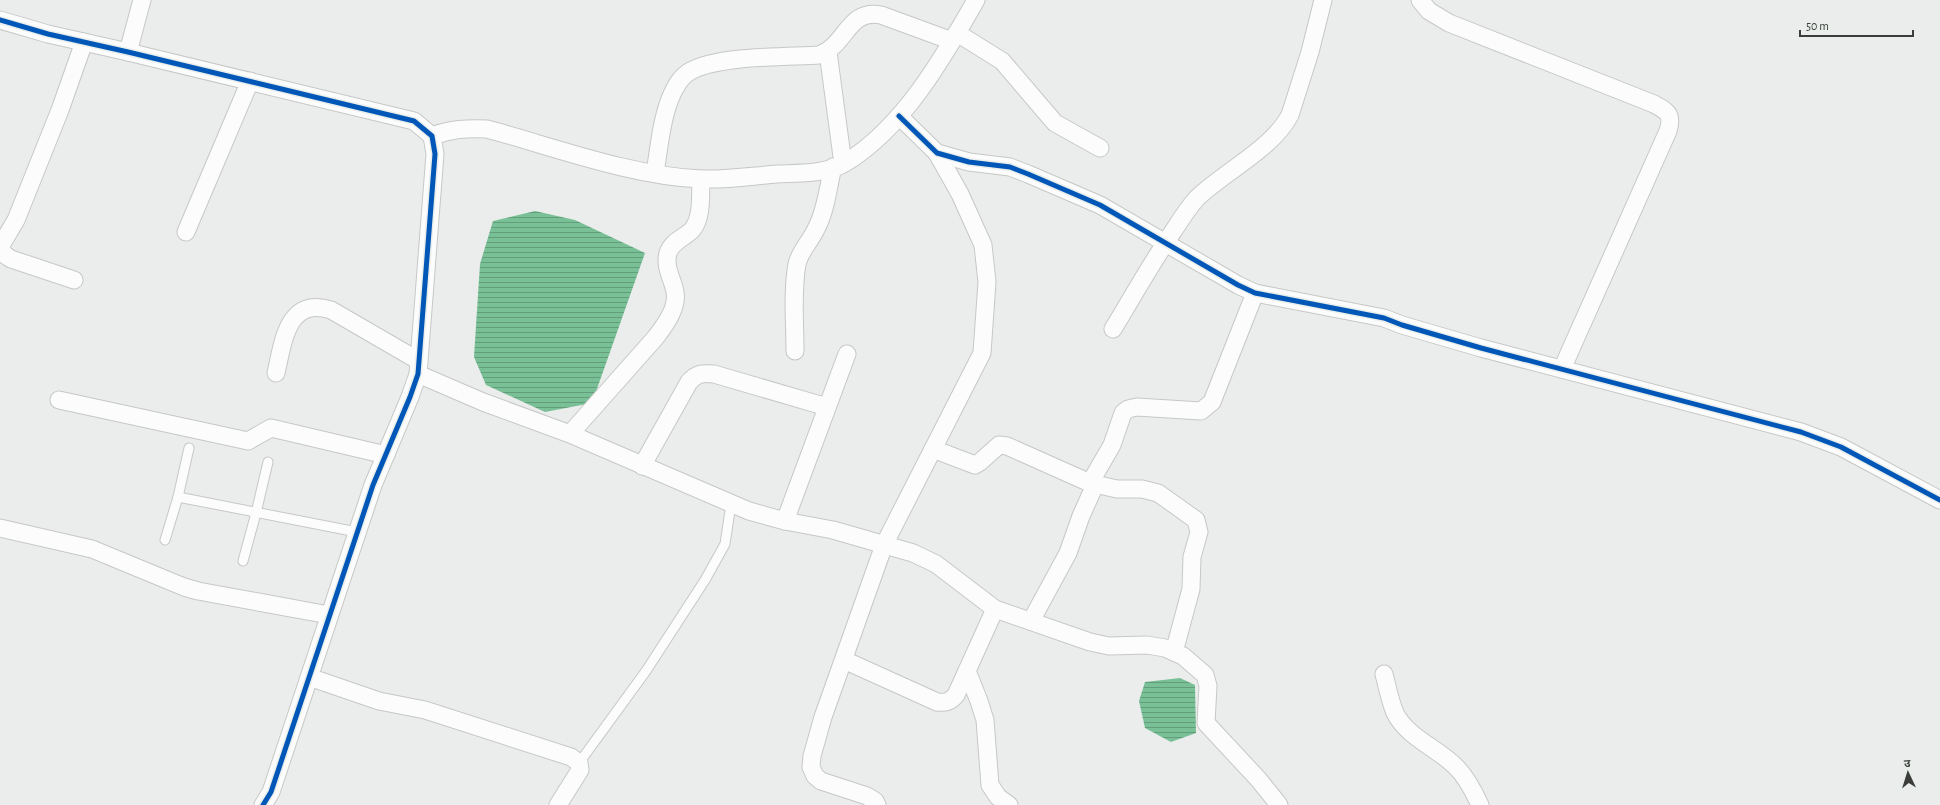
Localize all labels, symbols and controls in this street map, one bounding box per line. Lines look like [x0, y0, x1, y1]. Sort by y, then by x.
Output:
scale bar [1800, 12, 1913, 38]
text: 50 m [1806, 20, 1829, 32]
north arrow [1888, 753, 1928, 793]
text: उ [1904, 758, 1911, 769]

